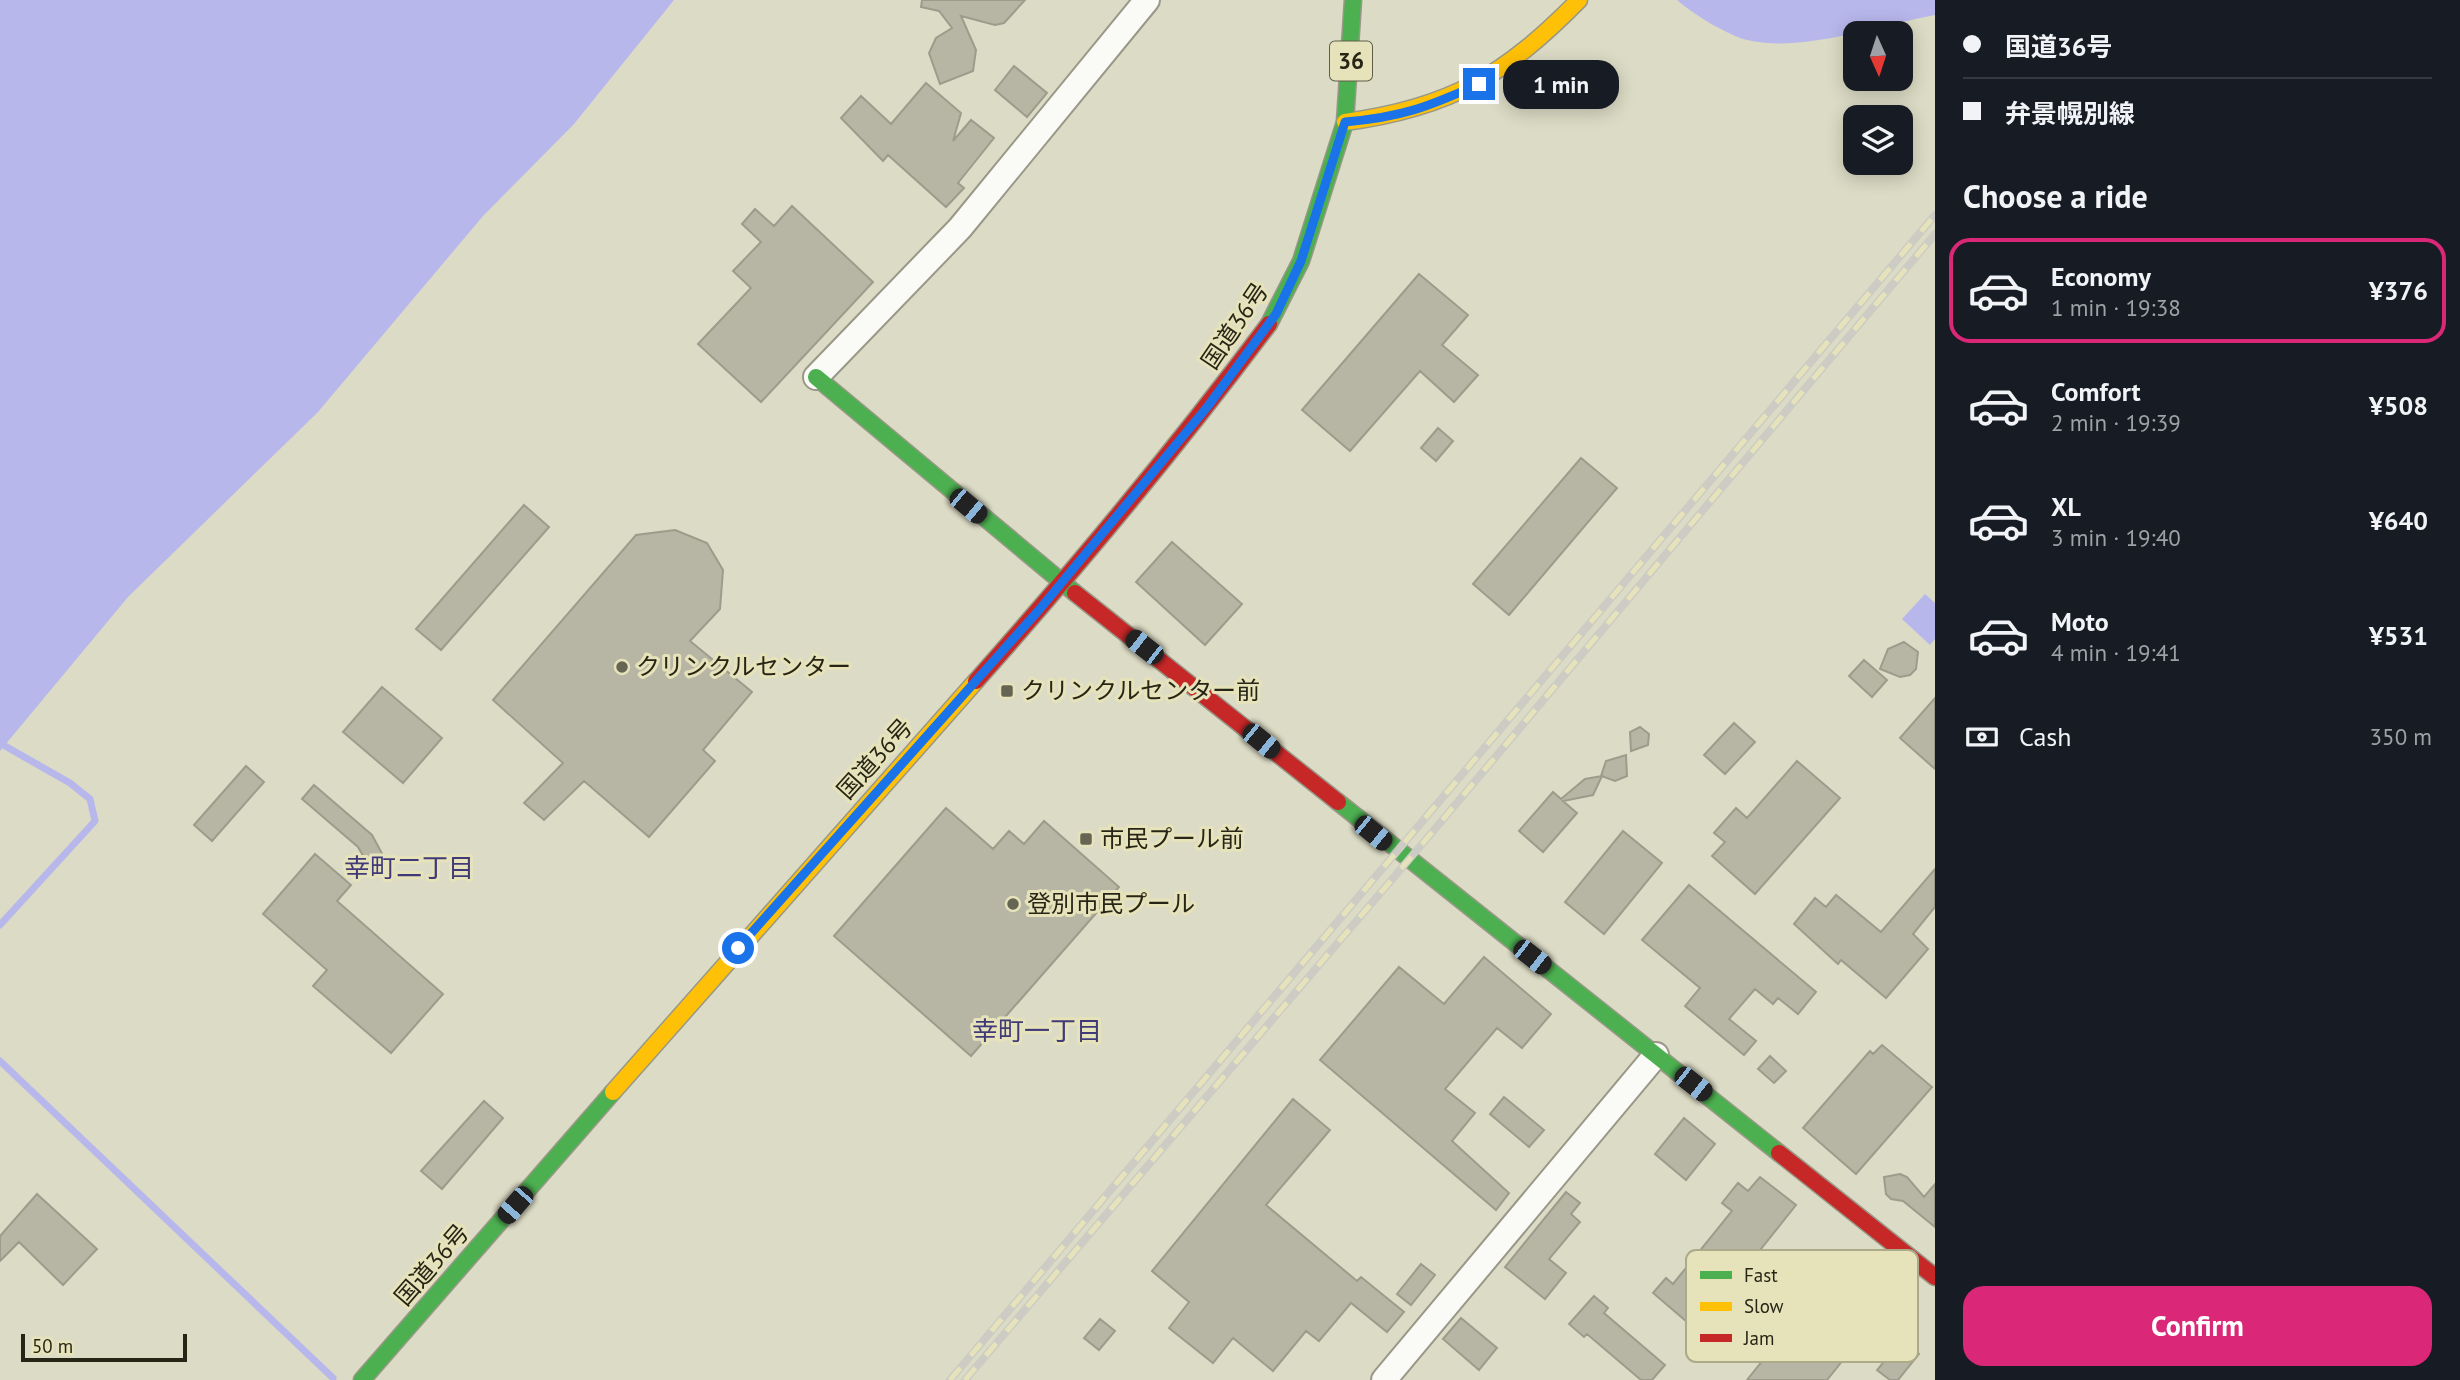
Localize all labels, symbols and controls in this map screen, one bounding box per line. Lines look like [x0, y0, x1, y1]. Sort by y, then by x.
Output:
north arrow [1843, 21, 1913, 91]
map controls [1843, 21, 1913, 175]
text: 国道36号 [2005, 30, 2112, 63]
road number: 36 [1330, 41, 1372, 80]
callout: 1 min [1504, 60, 1619, 108]
route end [1463, 68, 1495, 100]
text: 1 min [1533, 70, 1589, 99]
text: 弁景幌別線 [2005, 97, 2135, 130]
button: layers [1843, 105, 1913, 175]
text: Choose a ride [1963, 175, 2148, 217]
icon: car [1967, 259, 2030, 322]
text: Economy [2051, 260, 2151, 293]
text: ¥376 [2369, 274, 2428, 307]
street label: 国道36号 [1194, 276, 1275, 375]
text: 1 min · 19:38 [2051, 293, 2181, 322]
icon: car [1967, 374, 2030, 437]
text: Comfort [2051, 375, 2141, 408]
text: ¥508 [2369, 389, 2428, 422]
text: 2 min · 19:39 [2051, 408, 2181, 437]
car [946, 484, 991, 528]
icon: car [1967, 489, 2030, 552]
text: XL [2051, 490, 2081, 523]
text: ¥640 [2369, 504, 2428, 537]
text: 3 min · 19:40 [2051, 523, 2181, 552]
icon: car [1967, 604, 2030, 667]
text: Moto [2051, 605, 2109, 638]
text: ¥531 [2369, 619, 2428, 652]
car [1121, 626, 1168, 668]
text: 4 min · 19:41 [2051, 638, 2181, 667]
place label: クリンクルセンター [636, 651, 851, 682]
marker: クリンクルセンター [614, 659, 630, 675]
place label: クリンクルセンター前 [1021, 675, 1260, 706]
marker: クリンクルセンター前 [999, 683, 1015, 699]
street label: 国道36号 [830, 712, 919, 806]
icon: cash [1963, 718, 2001, 756]
car [1239, 720, 1284, 762]
text: Cash [2019, 720, 2071, 753]
text: 350 m [2370, 722, 2432, 751]
car [1351, 812, 1396, 854]
place label: 市民プール前 [1100, 823, 1244, 854]
marker: 市民プール前 [1078, 831, 1094, 847]
district label: 幸町二丁目 [344, 851, 474, 884]
place label: 登別市民プール [1027, 888, 1195, 919]
marker: 登別市民プール [1005, 896, 1021, 912]
route start [722, 932, 754, 964]
car [1509, 936, 1556, 978]
district label: 幸町一丁目 [972, 1014, 1102, 1047]
car [1670, 1063, 1717, 1105]
car [494, 1182, 537, 1228]
street label: 国道36号 [388, 1217, 476, 1312]
legend [1686, 1250, 1918, 1362]
text: Fast [1744, 1263, 1778, 1287]
button: Confirm [1963, 1286, 2432, 1366]
text: Slow [1744, 1294, 1784, 1318]
text: Jam [1743, 1326, 1774, 1350]
scale bar [21, 1331, 187, 1363]
text: 50 m [32, 1334, 73, 1358]

